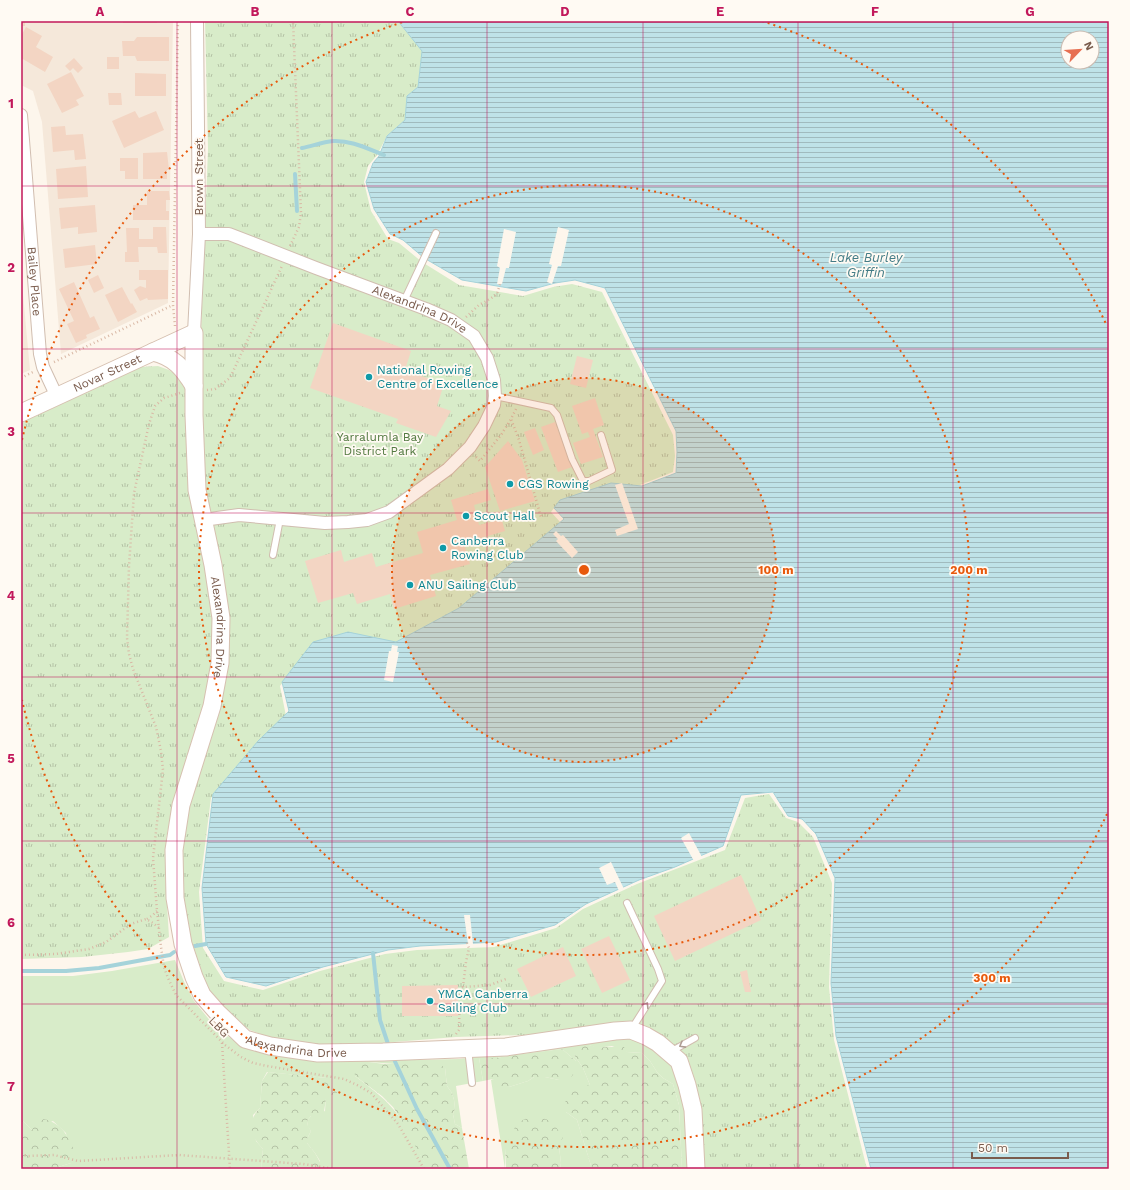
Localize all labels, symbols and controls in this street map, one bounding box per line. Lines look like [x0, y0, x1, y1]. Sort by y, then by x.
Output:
text: A [96, 4, 105, 19]
text: B [251, 4, 260, 19]
text: C [406, 4, 415, 19]
text: D [560, 4, 570, 19]
text: E [716, 4, 724, 19]
text: F [871, 4, 879, 19]
text: G [1025, 4, 1035, 19]
north arrow [1060, 30, 1100, 70]
text: N [1081, 40, 1096, 52]
text: 1 [8, 96, 14, 111]
street label: Brown Street [192, 138, 206, 216]
street label: Bailey Place [24, 246, 44, 317]
water label: Lake Burley Griffin [830, 250, 904, 280]
text: 2 [7, 260, 15, 275]
street label: Alexandrina Drive [370, 283, 470, 336]
street label: Novar Street [71, 351, 144, 395]
place label: National Rowing Centre of Excellence [377, 363, 499, 391]
marker: National Rowing Centre of Excellence [364, 372, 374, 382]
text: 3 [7, 424, 15, 439]
park label: Yarralumla Bay District Park [337, 430, 424, 458]
place label: CGS Rowing [518, 477, 589, 491]
marker: CGS Rowing [505, 479, 515, 489]
place label: Scout Hall [474, 509, 535, 523]
marker: Scout Hall [461, 511, 471, 521]
place label: Canberra Rowing Club [451, 534, 524, 562]
marker: Canberra Rowing Club [438, 543, 448, 553]
centre of rings [577, 563, 591, 577]
text: 100 m [758, 563, 794, 577]
text: 200 m [950, 563, 988, 577]
street label: Alexandrina Drive [208, 575, 228, 679]
place label: ANU Sailing Club [418, 578, 516, 592]
marker: ANU Sailing Club [405, 580, 415, 590]
text: 4 [7, 588, 16, 603]
text: 5 [7, 751, 15, 766]
text: 6 [7, 915, 15, 930]
text: 300 m [973, 971, 1011, 985]
place label: YMCA Canberra Sailing Club [438, 987, 528, 1015]
marker: YMCA Canberra Sailing Club [425, 996, 435, 1006]
one-way arrow [642, 1002, 649, 1009]
street label: LBG [206, 1014, 232, 1040]
street label: Alexandrina Drive [244, 1033, 347, 1060]
one-way arrow [679, 1041, 686, 1048]
text: 7 [7, 1079, 15, 1094]
scale bar [972, 1134, 1068, 1160]
text: 50 m [978, 1141, 1008, 1155]

